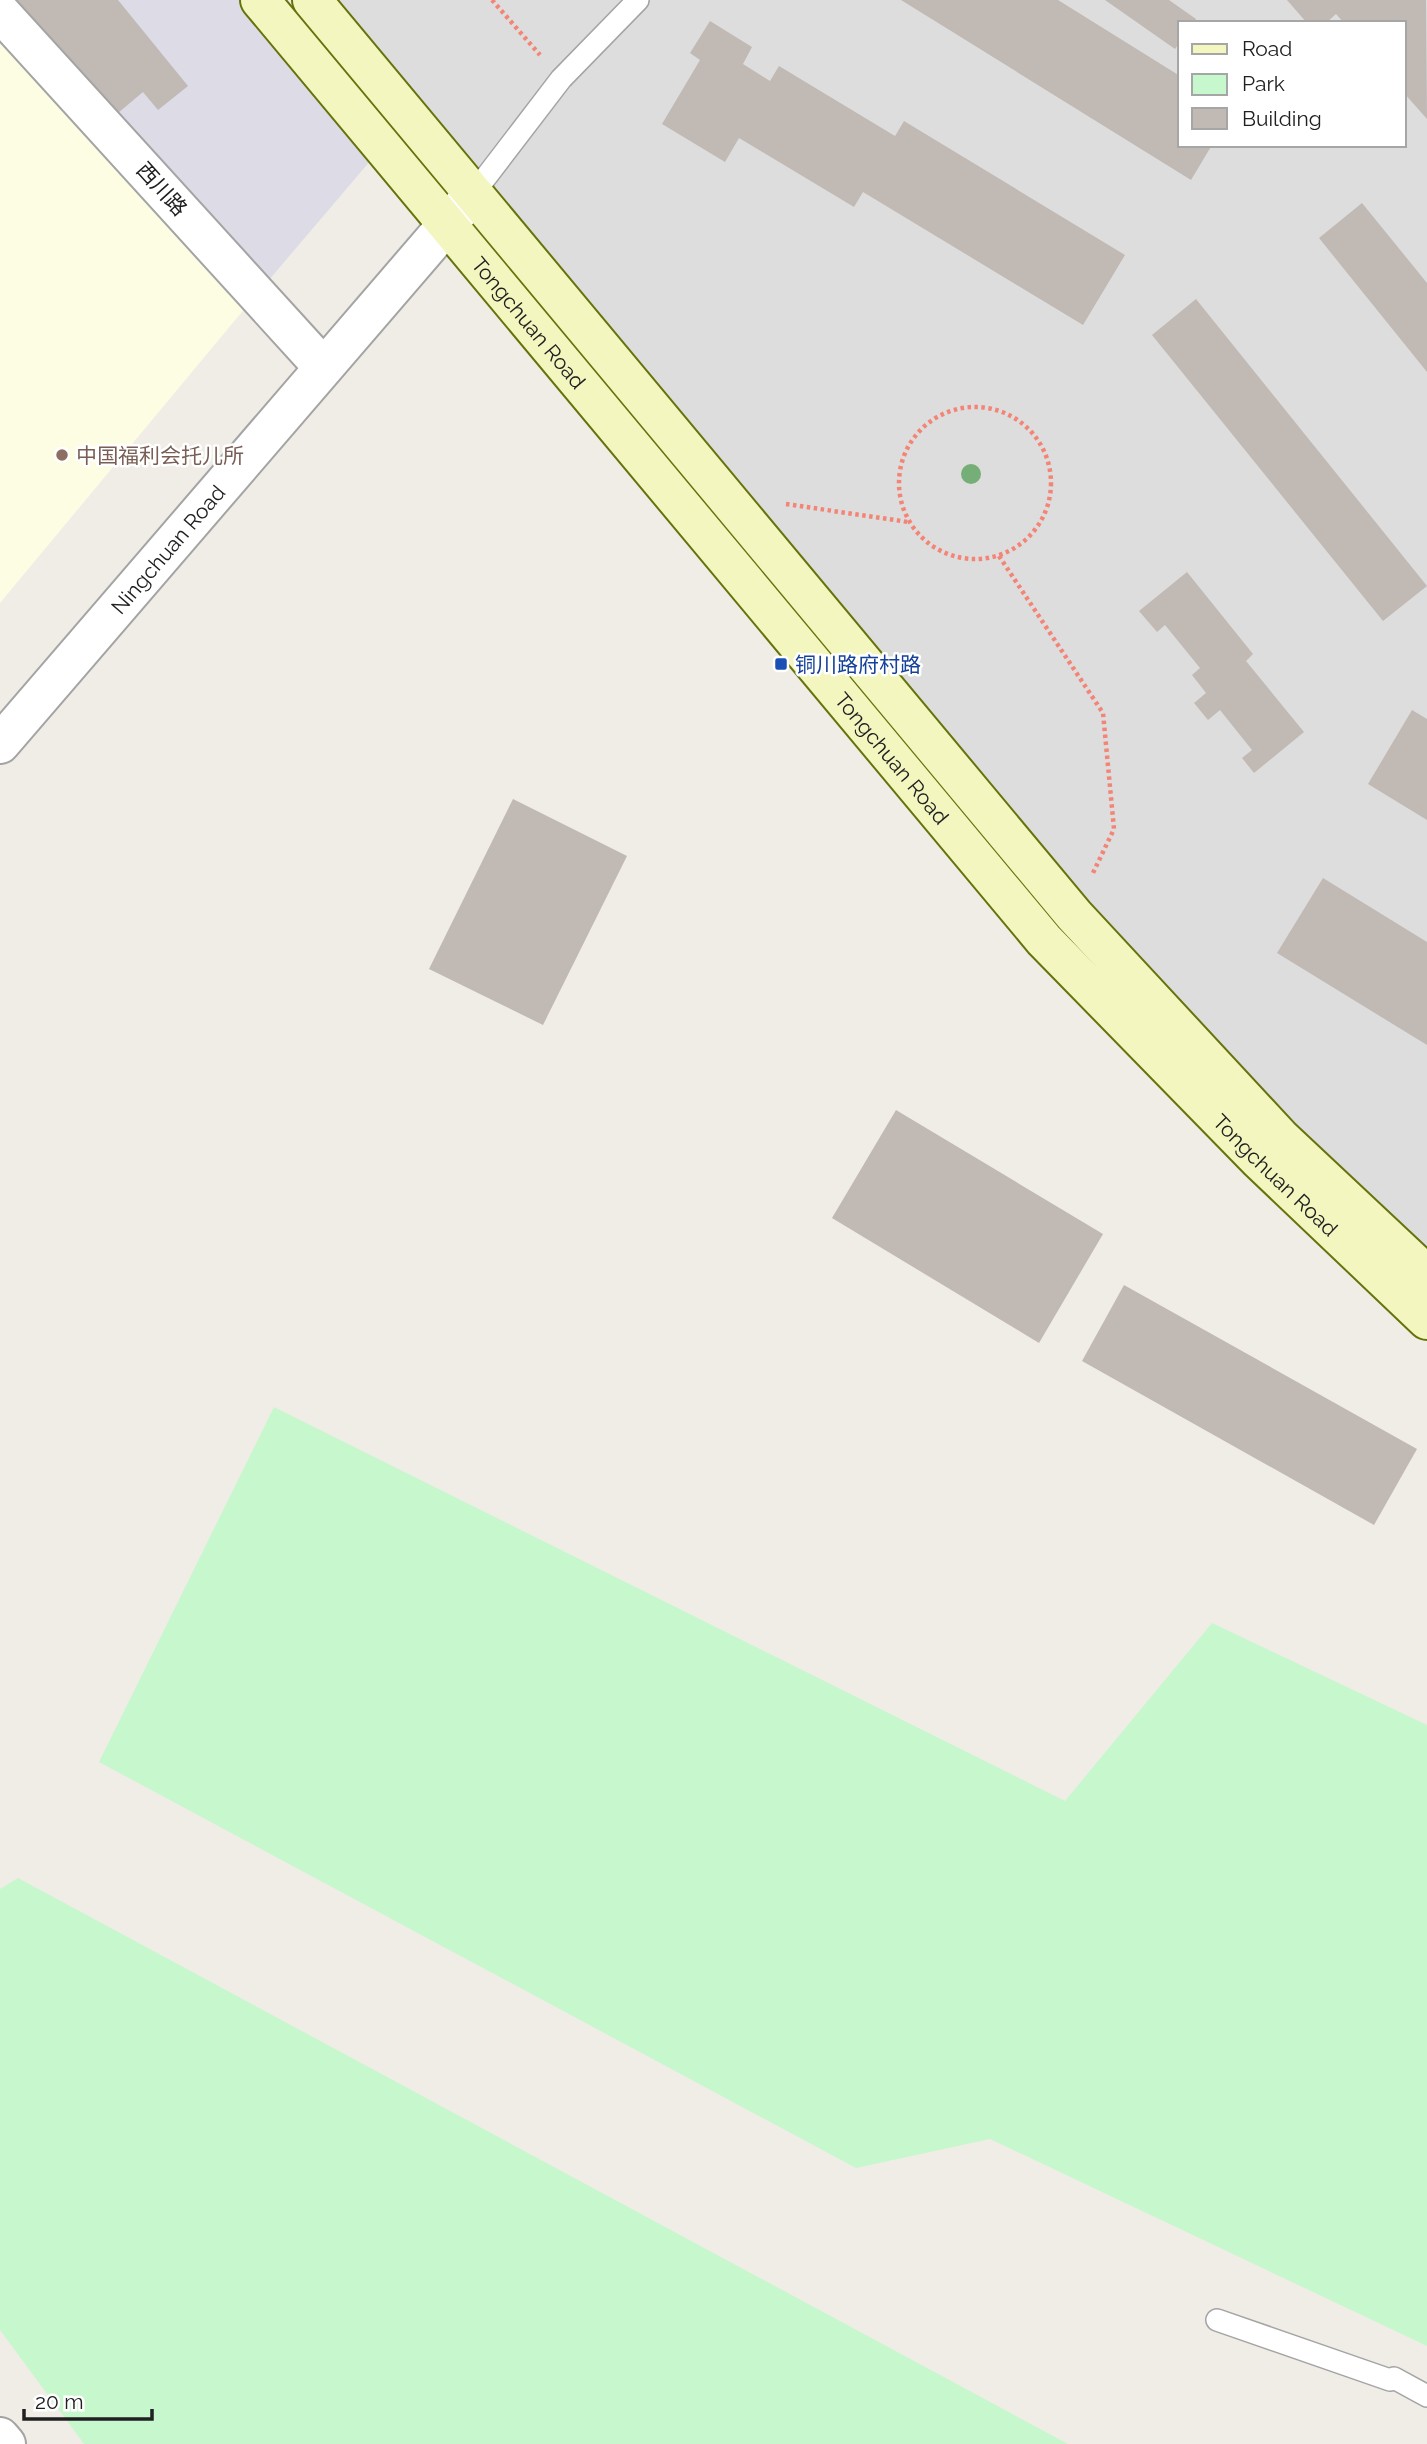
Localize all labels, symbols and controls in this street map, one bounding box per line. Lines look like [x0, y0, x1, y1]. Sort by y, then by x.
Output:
legend [1178, 21, 1406, 147]
text: Road [1242, 36, 1292, 61]
text: Park [1242, 71, 1285, 96]
text: Building [1242, 106, 1322, 131]
street label: 西川路 [132, 157, 192, 221]
street label: Tongchuan Road [467, 252, 591, 393]
place label: 中国福利会托儿所 [76, 443, 244, 468]
marker: 中国福利会托儿所 [54, 447, 70, 463]
street label: Ningchuan Road [105, 480, 230, 619]
place label: 铜川路府村路 [795, 652, 921, 677]
marker: 铜川路府村路 [773, 656, 789, 672]
street label: Tongchuan Road [830, 687, 954, 829]
street label: Tongchuan Road [1208, 1109, 1343, 1241]
scale bar [24, 2378, 152, 2422]
text: 20 m [35, 2389, 83, 2414]

